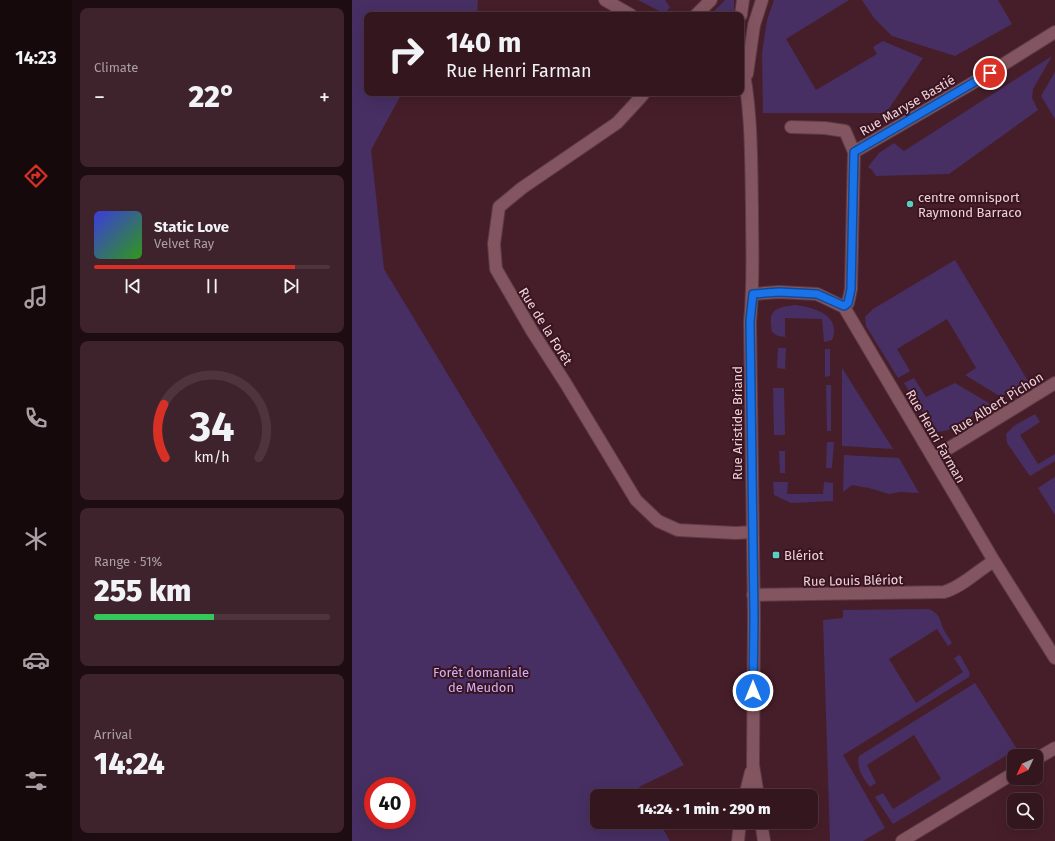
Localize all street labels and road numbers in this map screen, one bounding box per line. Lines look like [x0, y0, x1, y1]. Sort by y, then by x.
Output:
street label: Rue Maryse Bastié [857, 72, 958, 139]
street label: Rue de la Forêt [516, 285, 576, 368]
street label: Rue Aristide Briand [730, 366, 745, 480]
street label: Rue Albert Pichon [949, 369, 1046, 438]
street label: Rue Henri Farman [903, 387, 968, 486]
street label: Rue Louis Blériot [803, 572, 904, 589]

